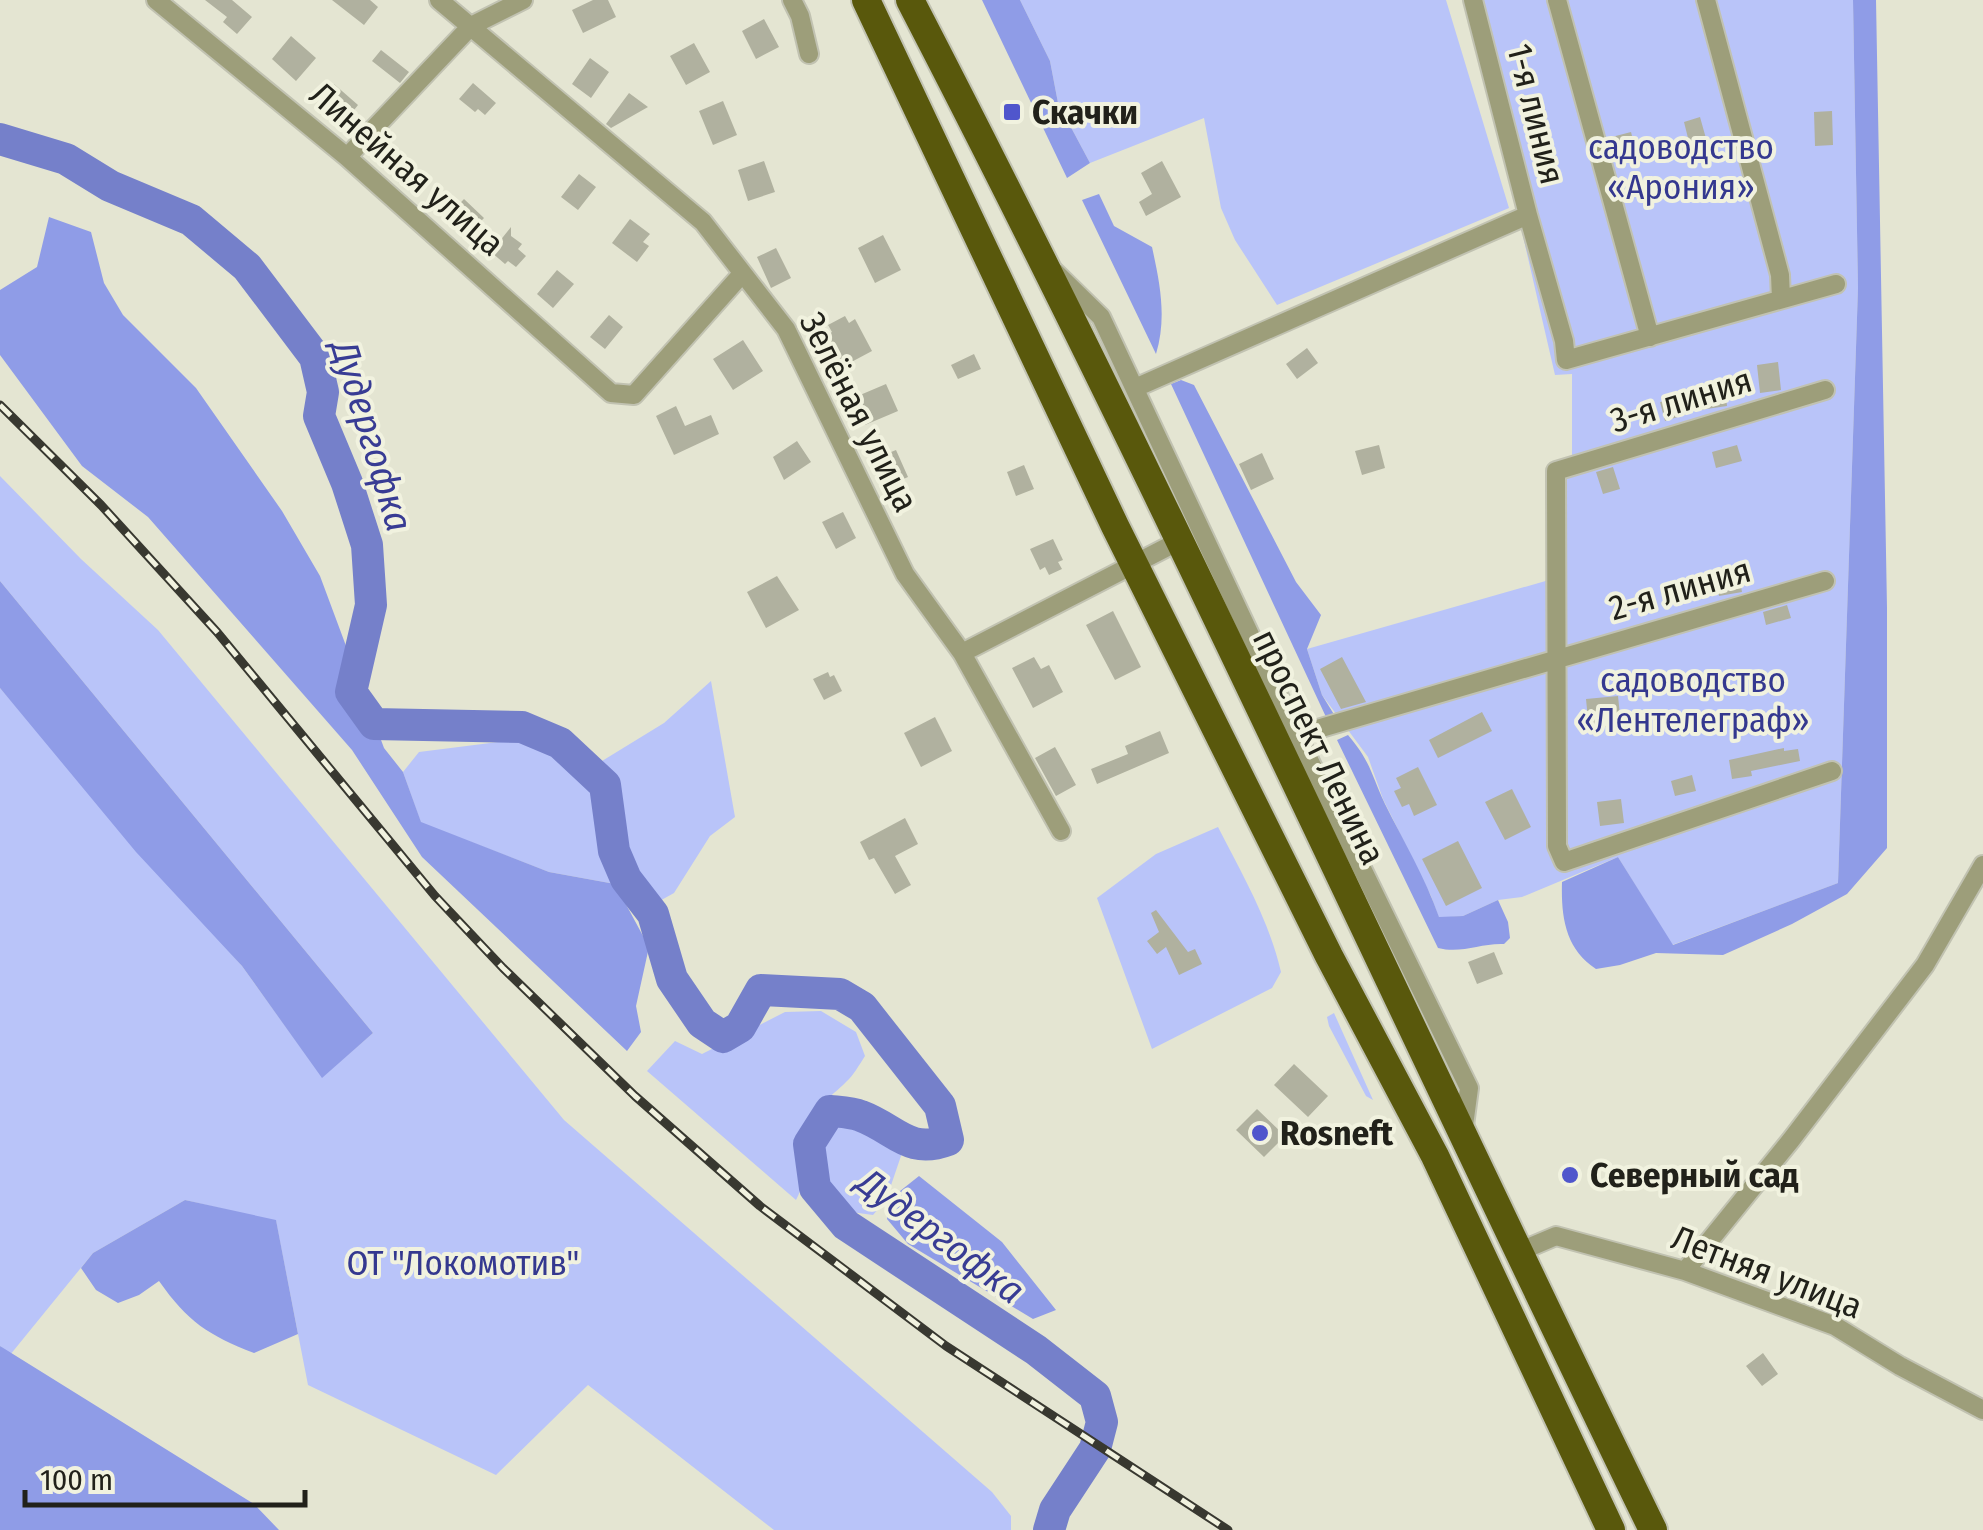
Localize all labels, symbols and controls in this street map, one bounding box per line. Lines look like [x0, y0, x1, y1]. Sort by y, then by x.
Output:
street label: 1-я линия [1498, 39, 1574, 189]
street label: Линейная улица [301, 73, 513, 265]
place label: Скачки [1032, 91, 1138, 133]
marker: Скачки [1001, 101, 1023, 123]
park label: садоводство «Арония» [1588, 126, 1774, 208]
street label: Зелёная улица [791, 305, 927, 519]
water label: Дудергофка [320, 332, 423, 537]
street label: 3-я линия [1605, 359, 1757, 441]
street label: 2-я линия [1604, 549, 1756, 629]
street label: проспект Ленина [1244, 623, 1394, 871]
park label: садоводство «Лентелеграф» [1576, 659, 1810, 741]
place label: Rosneft [1280, 1112, 1394, 1154]
marker: Rosneft [1249, 1122, 1271, 1144]
place label: Северный сад [1590, 1154, 1799, 1196]
water label: Дудергофка [846, 1157, 1033, 1314]
marker: Северный сад [1559, 1164, 1581, 1186]
street label: Летняя улица [1666, 1216, 1868, 1328]
park label: ОТ "Локомотив" [346, 1242, 580, 1284]
scale bar [25, 1445, 305, 1507]
text: 100 m [40, 1462, 113, 1498]

